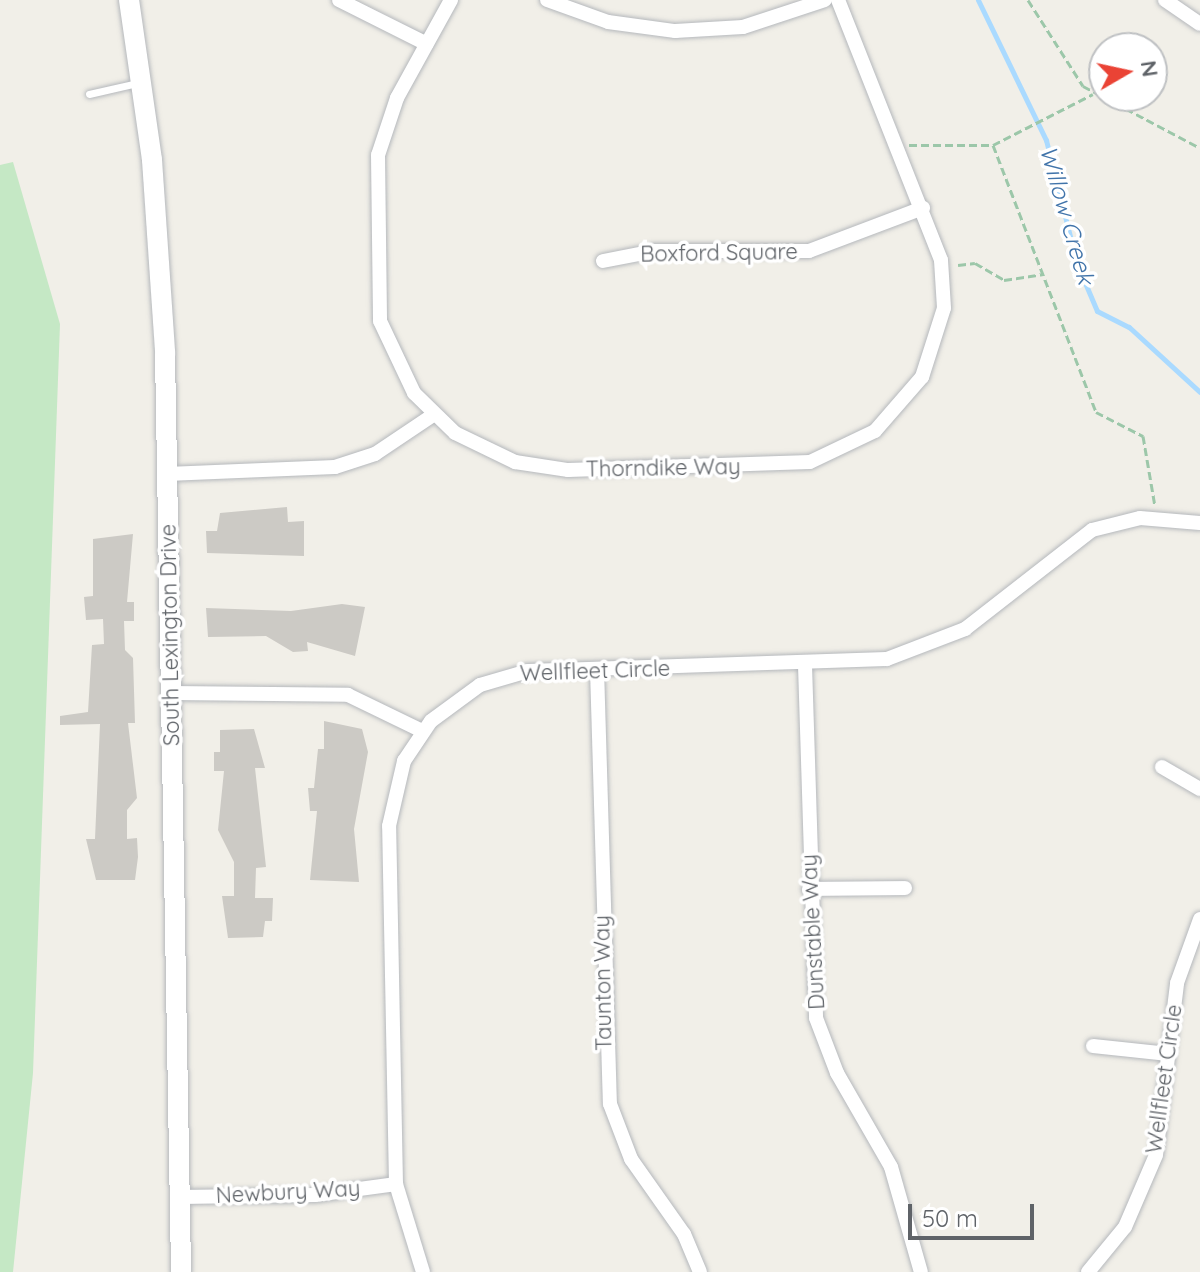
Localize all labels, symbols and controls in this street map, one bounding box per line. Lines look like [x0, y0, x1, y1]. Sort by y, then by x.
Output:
north arrow [1088, 32, 1168, 112]
text: N [1135, 58, 1165, 79]
water label: Willow Creek [1034, 143, 1100, 287]
street label: Boxford Square [640, 238, 798, 268]
street label: Thorndike Way [585, 453, 741, 483]
street label: South Lexington Drive [155, 524, 185, 746]
street label: Wellfleet Circle [519, 655, 671, 687]
street label: Dunstable Way [796, 854, 830, 1010]
street label: Taunton Way [589, 915, 617, 1051]
street label: Wellfleet Circle [1140, 1003, 1188, 1155]
street label: Newbury Way [215, 1175, 361, 1209]
scale bar [912, 1188, 1038, 1238]
text: 50 m [922, 1203, 978, 1233]

